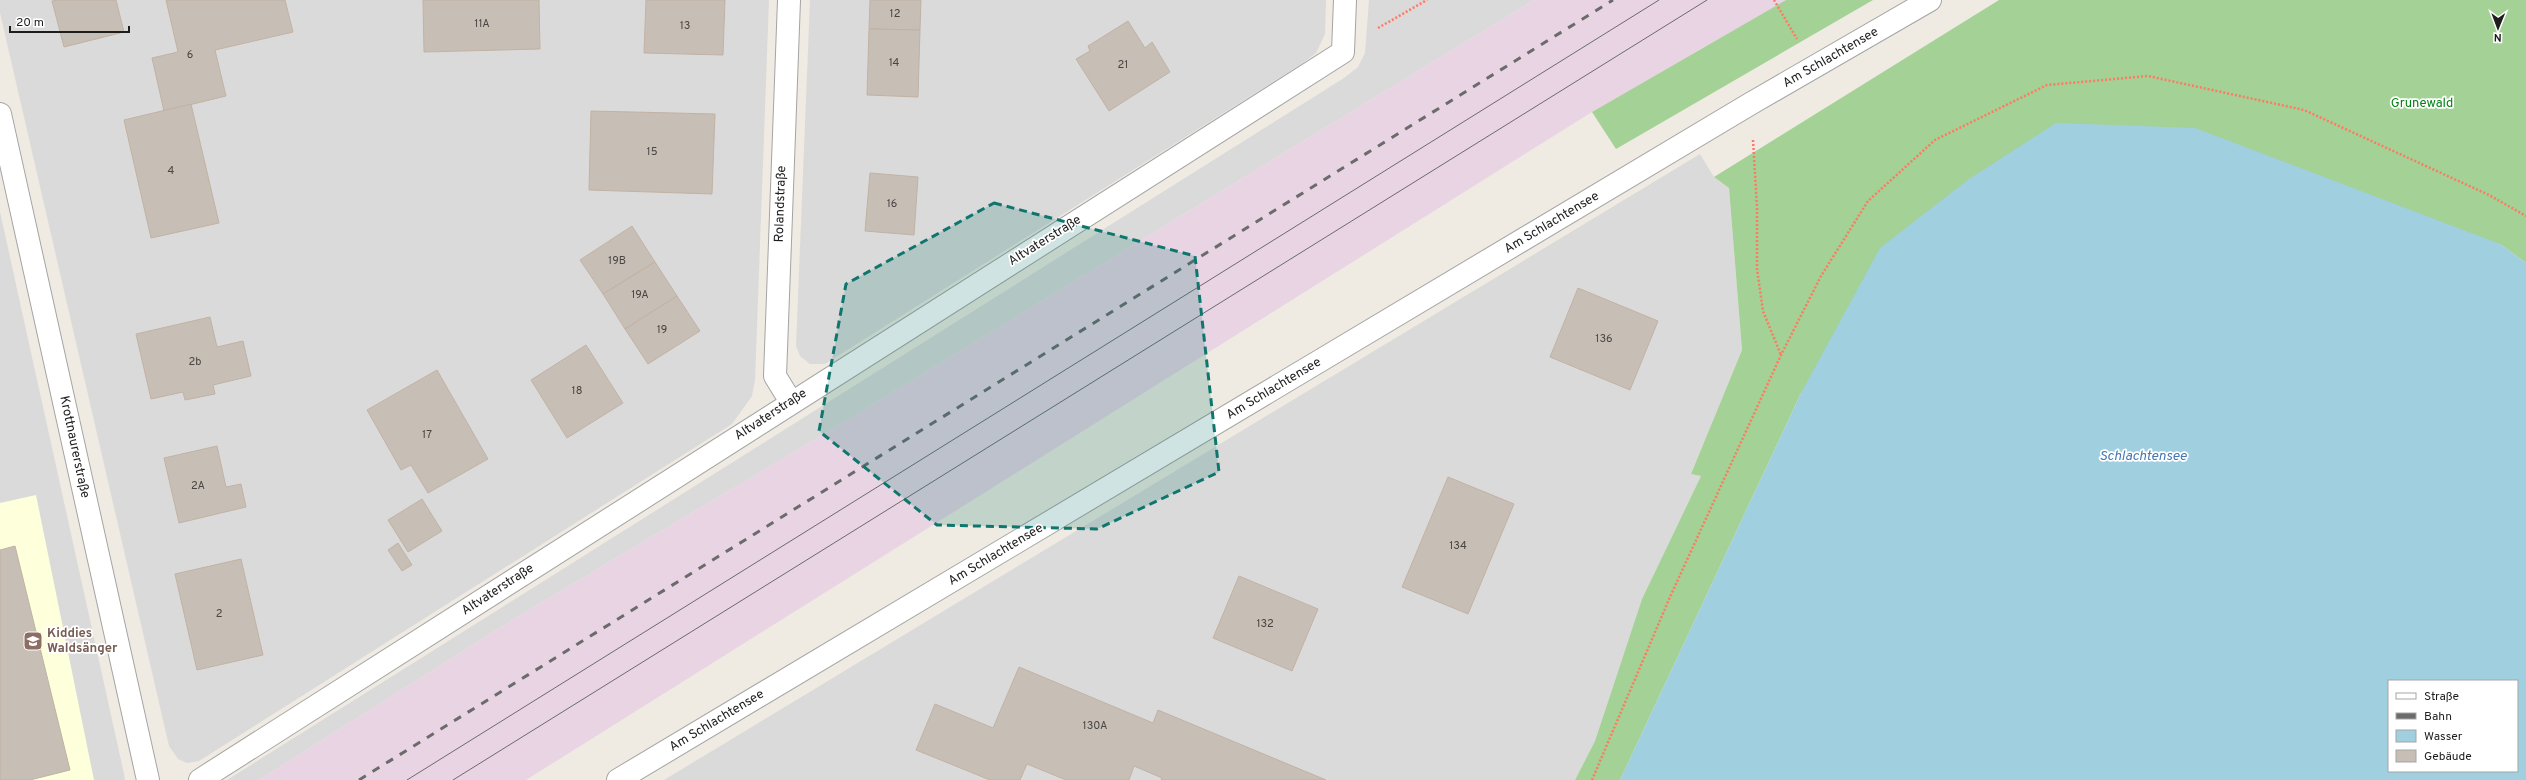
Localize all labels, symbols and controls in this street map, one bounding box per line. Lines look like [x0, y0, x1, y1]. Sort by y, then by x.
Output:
house number: 12 [890, 7, 900, 21]
scale bar [10, 8, 129, 34]
north arrow [2478, 8, 2518, 48]
text: 20 m [16, 15, 44, 31]
house number: 11A [474, 17, 490, 31]
house number: 13 [680, 19, 690, 33]
street label: Am Schlachtensee [1780, 24, 1882, 92]
text: N [2494, 30, 2502, 44]
house number: 6 [187, 48, 193, 62]
house number: 14 [889, 56, 900, 70]
house number: 21 [1118, 58, 1128, 72]
park label: Grunewald [2391, 96, 2453, 112]
house number: 15 [647, 145, 658, 159]
house number: 4 [168, 164, 175, 178]
street label: Rolandstraße [772, 165, 790, 243]
street label: Am Schlachtensee [1502, 188, 1602, 258]
house number: 16 [887, 197, 897, 211]
street label: Altvaterstraße [1006, 212, 1084, 270]
house number: 19B [608, 254, 626, 268]
house number: 19A [631, 288, 649, 302]
house number: 19 [657, 323, 667, 337]
house number: 136 [1595, 332, 1613, 346]
street label: Am Schlachtensee [1224, 354, 1324, 424]
house number: 2b [189, 355, 201, 369]
house number: 18 [572, 384, 582, 398]
street label: Altvaterstraße [732, 386, 810, 444]
street label: Krottnaurerstraße [55, 394, 93, 500]
house number: 17 [422, 428, 432, 442]
water label: Schlachtensee [2099, 448, 2188, 465]
house number: 2A [191, 479, 205, 493]
street label: Am Schlachtensee [946, 520, 1046, 590]
house number: 134 [1449, 539, 1467, 553]
street label: Altvaterstraße [459, 561, 537, 619]
house number: 2 [216, 607, 222, 621]
house number: 132 [1256, 617, 1274, 631]
place label: Kiddies Waldsänger [47, 626, 118, 657]
school or university icon: Kiddies Waldsänger [22, 630, 44, 652]
legend [2388, 680, 2518, 772]
street label: Am Schlachtensee [667, 686, 767, 756]
text: Straße [2424, 689, 2459, 705]
text: Bahn [2424, 709, 2452, 725]
house number: 130A [1083, 719, 1107, 733]
text: Wasser [2424, 729, 2463, 745]
text: Gebäude [2424, 749, 2472, 765]

